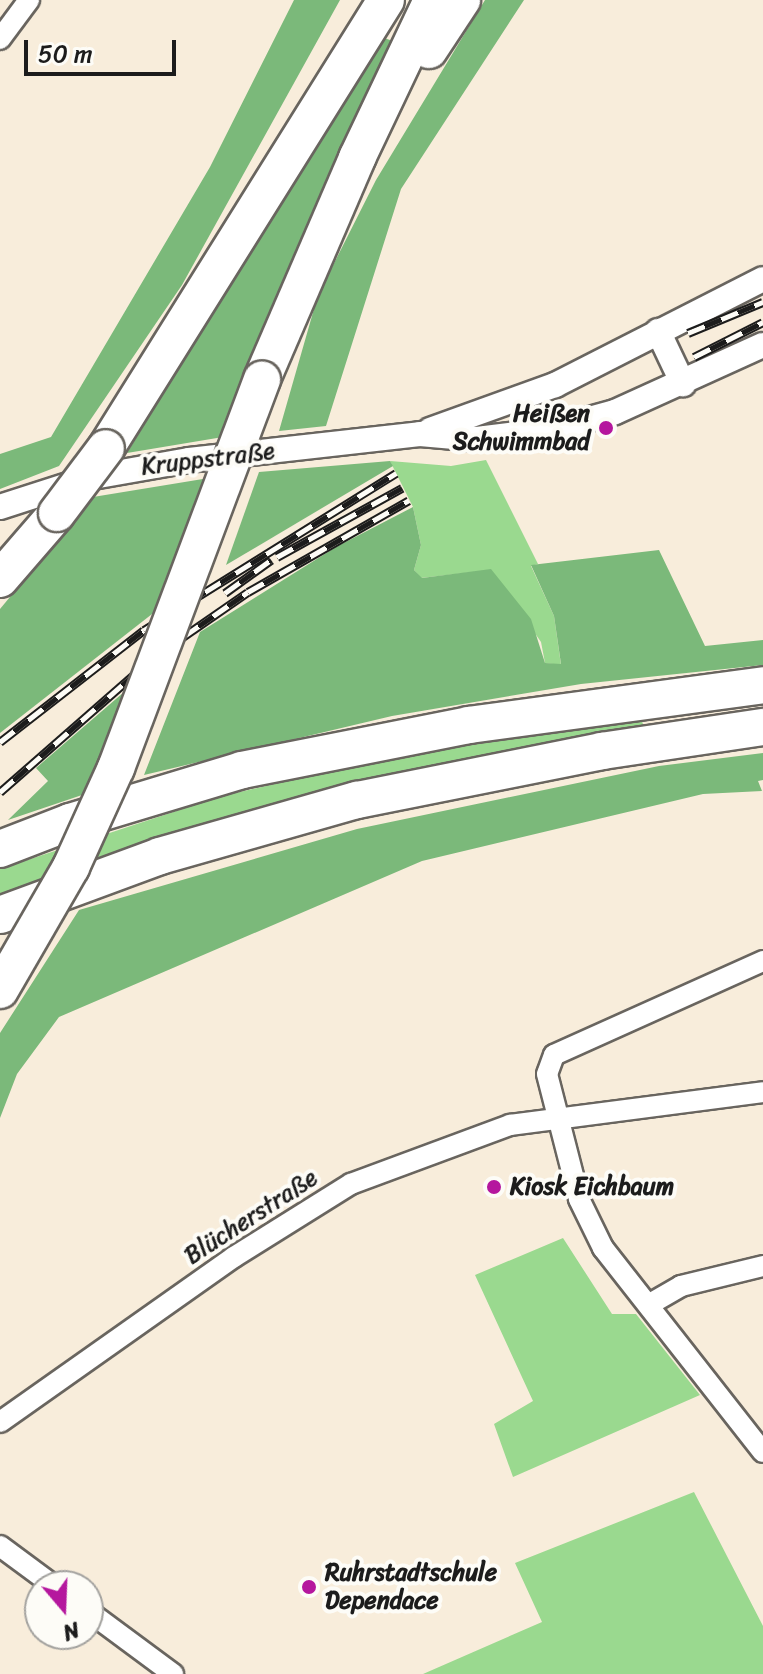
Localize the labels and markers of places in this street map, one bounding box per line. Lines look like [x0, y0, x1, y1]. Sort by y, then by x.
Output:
place label: Heißen Schwimmbad [453, 400, 590, 456]
marker: Heißen Schwimmbad [597, 419, 615, 437]
place label: Kiosk Eichbaum [510, 1173, 674, 1201]
marker: Kiosk Eichbaum [485, 1178, 503, 1196]
place label: Ruhrstadtschule Dependace [325, 1559, 497, 1615]
marker: Ruhrstadtschule Dependace [300, 1578, 318, 1596]

